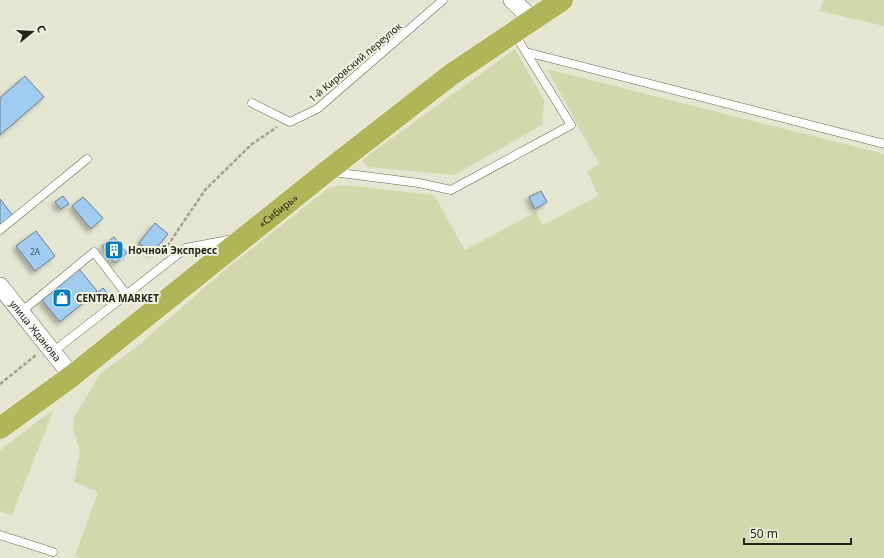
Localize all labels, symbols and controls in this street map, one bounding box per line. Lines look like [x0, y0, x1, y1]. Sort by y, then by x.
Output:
north arrow [12, 12, 52, 52]
street label: 1-й Кировский переулок [305, 18, 405, 105]
text: С [34, 23, 50, 34]
street label: «Сибирь» [255, 191, 301, 231]
building icon: Ночной Экспресс [103, 239, 125, 261]
place label: Ночной Экспресс [128, 243, 217, 257]
house number: 2А [30, 246, 41, 257]
shop icon: CENTRA MARKET [51, 287, 73, 309]
place label: CENTRA MARKET [76, 291, 159, 305]
street label: улица Жданова [7, 297, 64, 364]
scale bar [744, 520, 851, 546]
text: 50 m [750, 525, 778, 542]

